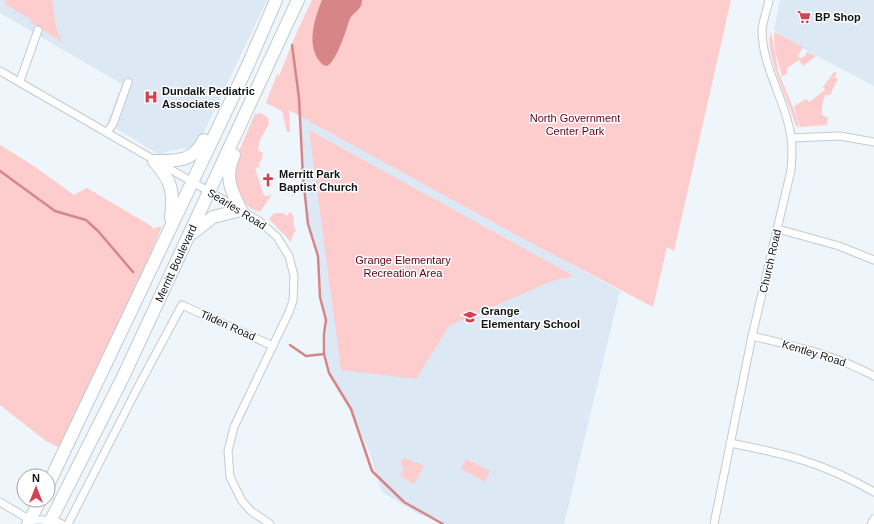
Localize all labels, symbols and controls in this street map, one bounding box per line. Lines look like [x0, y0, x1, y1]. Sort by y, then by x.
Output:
supermarket icon: BP Shop [796, 9, 812, 25]
place label: BP Shop [815, 11, 861, 23]
place label: Dundalk Pediatric Associates [162, 85, 255, 110]
hospital icon: Dundalk Pediatric Associates [143, 89, 159, 105]
park label: North Government Center Park [530, 112, 620, 137]
place label: Merritt Park Baptist Church [279, 168, 358, 193]
church icon: Merritt Park Baptist Church [260, 172, 276, 188]
street label: Searles Road [206, 186, 268, 232]
street label: Merritt Boulevard [153, 223, 199, 304]
street label: Church Road [757, 228, 783, 294]
park label: Grange Elementary Recreation Area [355, 254, 451, 279]
place label: Grange Elementary School [481, 305, 580, 330]
street label: Tilden Road [199, 308, 257, 342]
school or university icon: Grange Elementary School [462, 309, 478, 325]
street label: Kentley Road [781, 338, 847, 368]
north arrow [16, 468, 56, 508]
text: N [32, 472, 40, 484]

